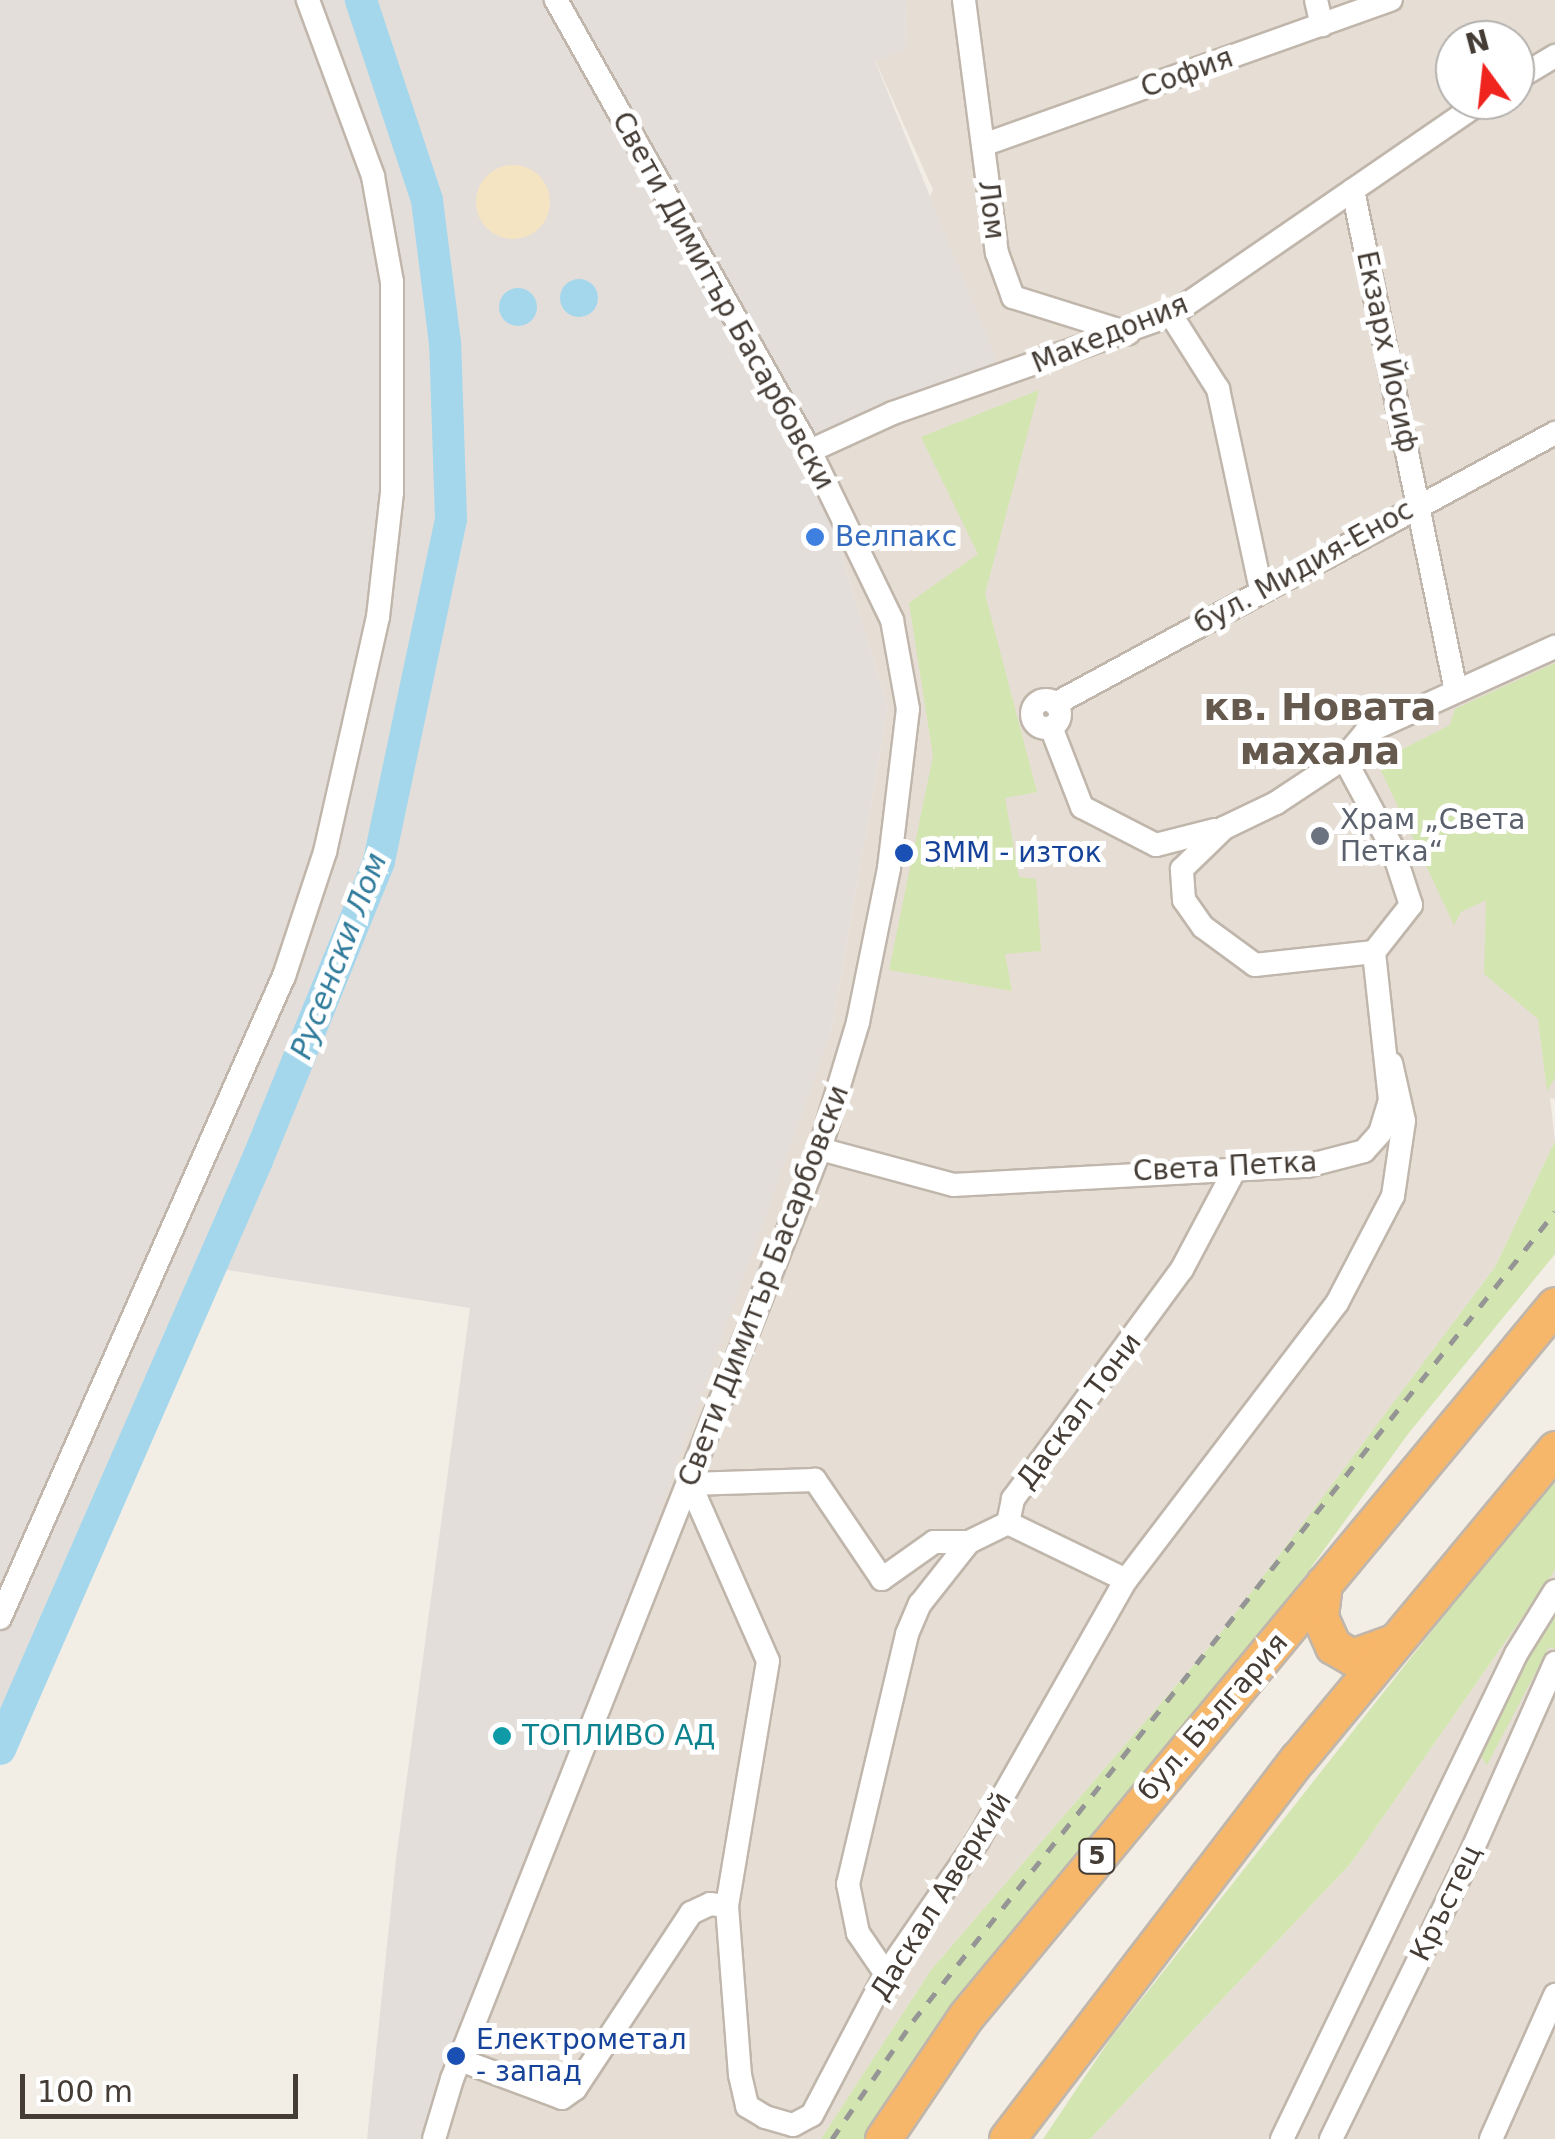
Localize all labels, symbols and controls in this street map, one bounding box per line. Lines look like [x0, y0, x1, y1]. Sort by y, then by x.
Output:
north arrow [1435, 20, 1535, 120]
text: N [1462, 24, 1493, 61]
street label: София [1136, 41, 1238, 105]
street label: Свети Димитър Басарбовски [605, 106, 841, 496]
street label: Лом [971, 179, 1011, 241]
street label: Екзарх Йосиф [1349, 248, 1425, 456]
street label: Македония [1027, 287, 1193, 381]
street label: бул. Мидия-Енос [1189, 493, 1419, 641]
place label: Велпакс [835, 520, 957, 554]
marker: Велпакс [804, 526, 826, 548]
district label: кв. Новата махала [1204, 685, 1436, 774]
place label: Храм „Света Петка“ [1340, 803, 1525, 869]
marker: Храм „Света Петка“ [1309, 825, 1331, 847]
place label: ЗММ - изток [924, 836, 1102, 870]
marker: ЗММ - изток [893, 842, 915, 864]
water label: Русенски Лом [283, 848, 395, 1064]
street label: Свети Димитър Басарбовски [672, 1081, 856, 1491]
street label: Света Петка [1132, 1145, 1318, 1189]
street label: Даскал Тони [1010, 1327, 1148, 1495]
street label: бул. България [1131, 1626, 1295, 1808]
place label: ТОПЛИВО АД [522, 1719, 715, 1753]
marker: ТОПЛИВО АД [491, 1725, 513, 1747]
street label: Даскал Аверкий [863, 1786, 1019, 2006]
road number: 5 [1077, 1836, 1117, 1876]
street label: Кръстец [1403, 1839, 1489, 1967]
place label: Електрометал - запад [476, 2023, 687, 2089]
marker: Електрометал - запад [445, 2045, 467, 2067]
scale bar [25, 2054, 302, 2116]
text: 100 m [37, 2074, 133, 2109]

